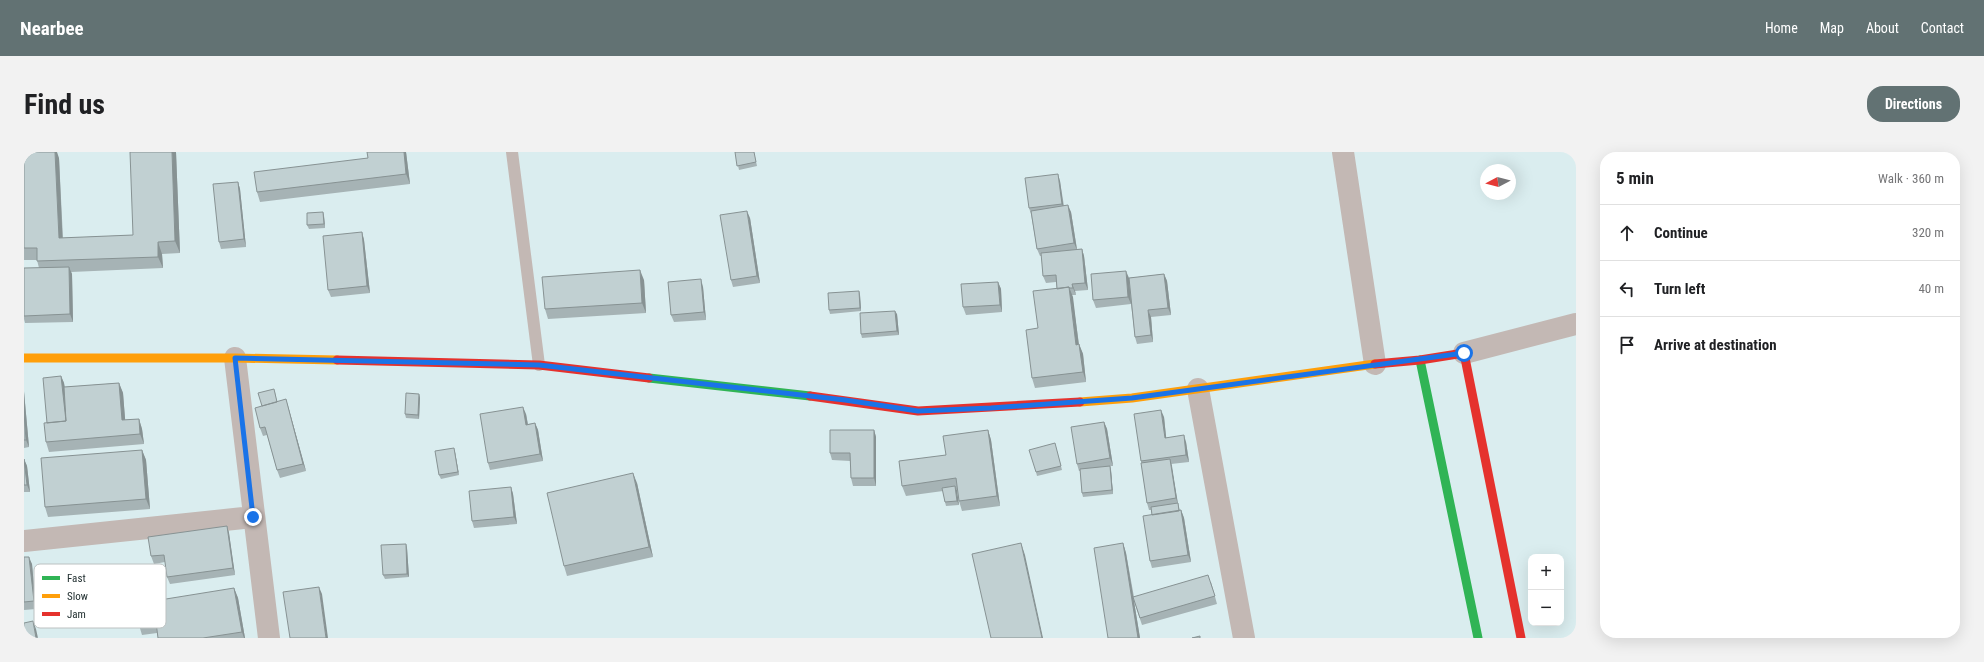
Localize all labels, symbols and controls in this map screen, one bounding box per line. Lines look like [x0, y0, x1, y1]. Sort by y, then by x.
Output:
text: Nearbee [20, 17, 84, 40]
text: Home [1765, 20, 1798, 36]
text: Map [1820, 20, 1844, 36]
text: About [1866, 20, 1899, 36]
text: Contact [1921, 20, 1964, 36]
button: Directions [1867, 86, 1960, 122]
text: Find us [24, 88, 105, 121]
north arrow [1480, 164, 1516, 200]
text: 5 min [1616, 168, 1654, 188]
text: Walk · 360 m [1878, 171, 1944, 186]
icon: ahead [1616, 222, 1638, 244]
text: Continue [1654, 224, 1708, 242]
text: 320 m [1912, 225, 1944, 240]
icon: left [1616, 278, 1638, 300]
text: Turn left [1654, 280, 1705, 298]
text: 40 m [1918, 281, 1944, 296]
icon: arrive [1616, 334, 1638, 356]
text: Arrive at destination [1654, 336, 1777, 354]
route start [1455, 344, 1473, 362]
route end [244, 508, 262, 526]
map controls [1528, 554, 1564, 626]
button: + [1528, 554, 1564, 590]
legend [34, 564, 166, 628]
text: Fast [67, 572, 86, 585]
text: Slow [67, 590, 88, 603]
button: − [1528, 590, 1564, 626]
text: Jam [67, 608, 86, 621]

